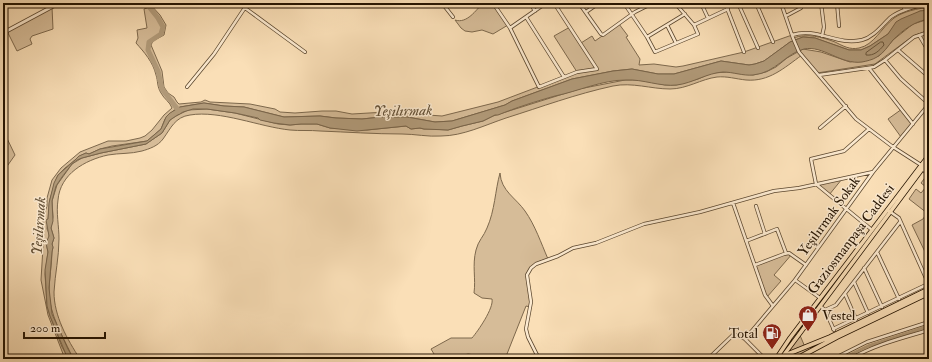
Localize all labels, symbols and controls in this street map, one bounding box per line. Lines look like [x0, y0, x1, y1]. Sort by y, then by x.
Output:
water label: Yeşilırmak [374, 101, 432, 121]
street label: Yeşilırmak Sokak [794, 172, 864, 259]
street label: Gaziosmanpaşa Caddesi [804, 180, 899, 298]
water label: Yeşilırmak [27, 196, 51, 256]
shop icon: Vestel [797, 304, 819, 332]
place label: Vestel [822, 307, 856, 324]
scale bar [24, 314, 105, 340]
text: 200 m [30, 321, 61, 336]
fuel station icon: Total [761, 322, 783, 350]
place label: Total [729, 325, 758, 342]

